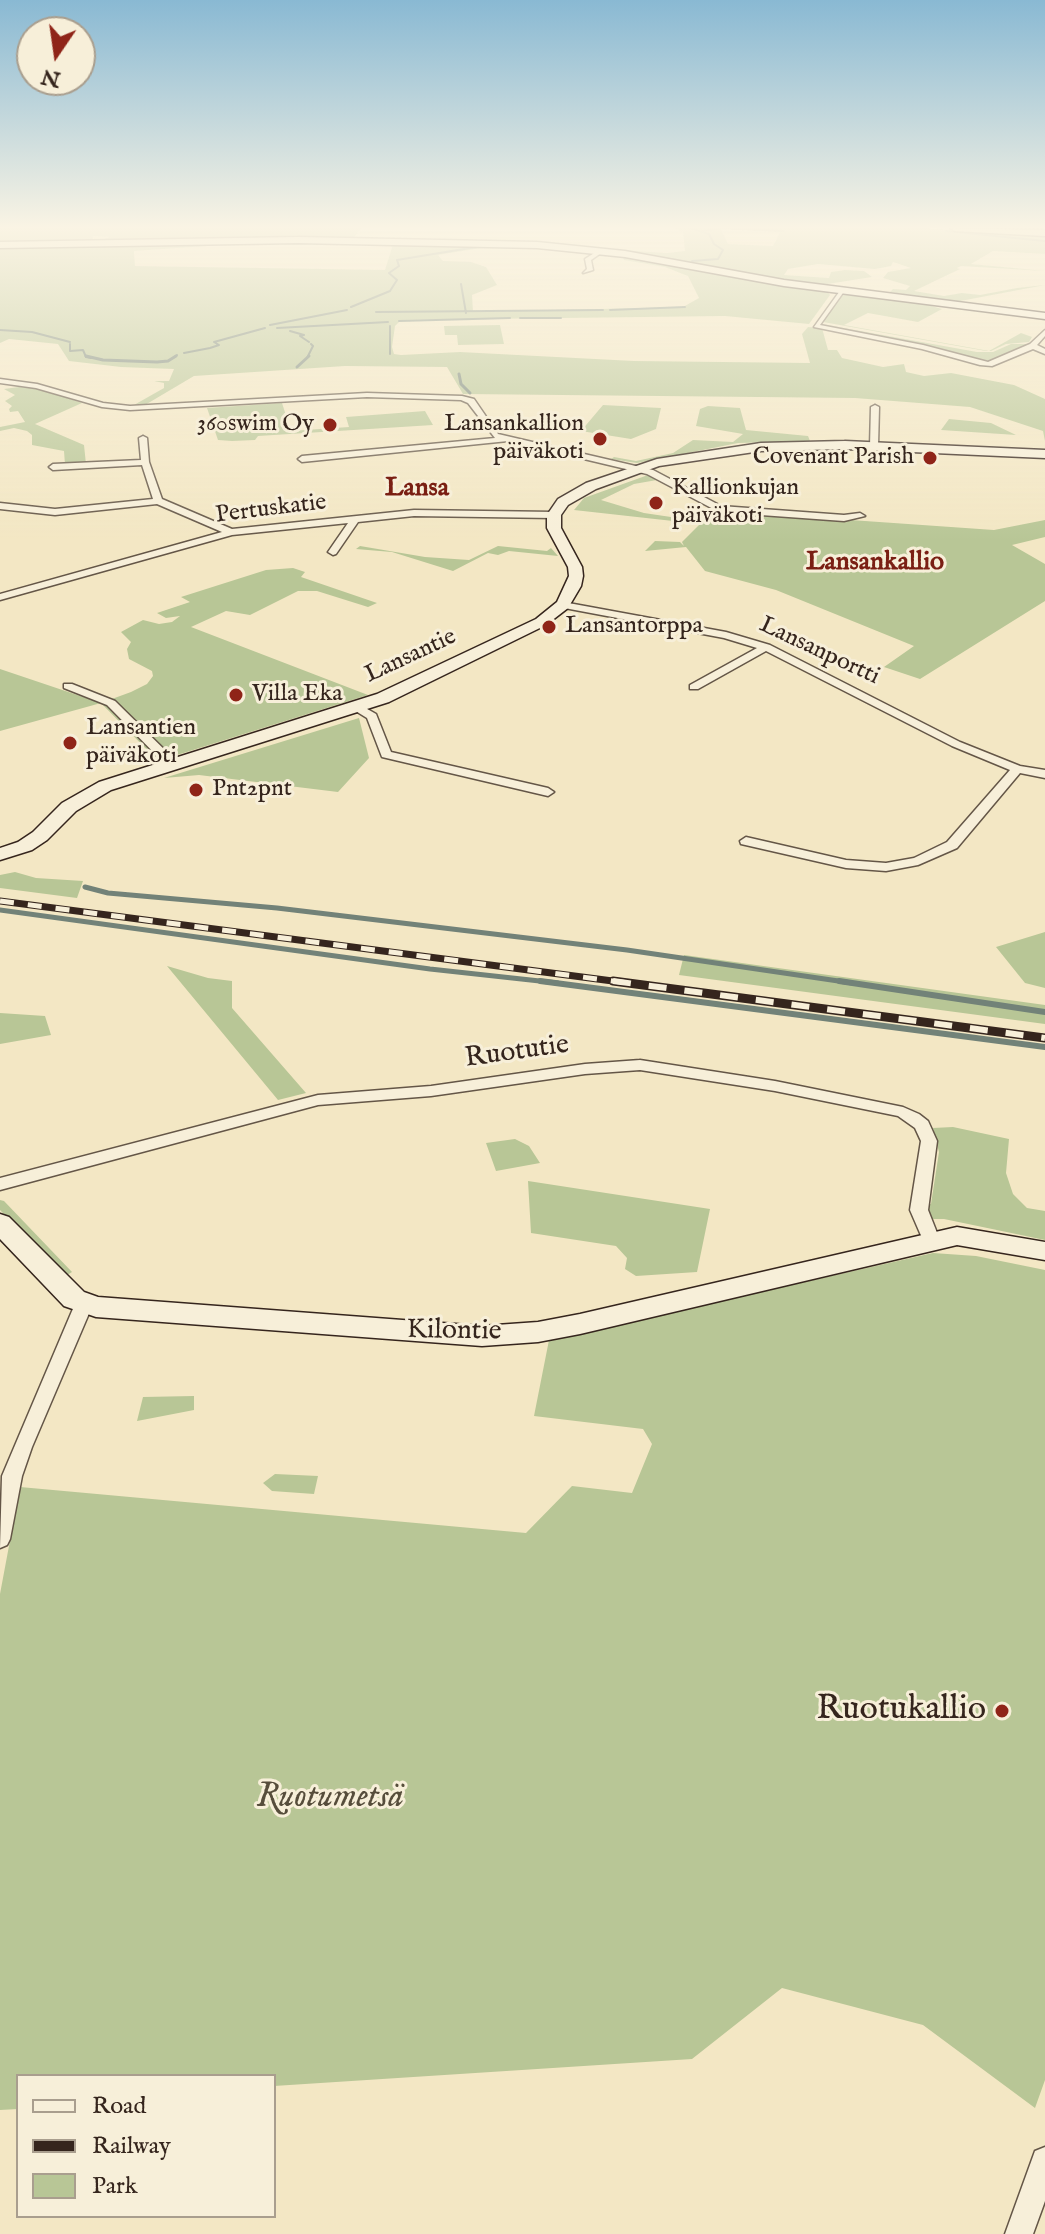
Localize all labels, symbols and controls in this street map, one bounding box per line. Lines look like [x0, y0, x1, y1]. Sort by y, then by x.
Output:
north arrow [16, 16, 96, 96]
text: N [39, 62, 63, 93]
place label: 360swim Oy [197, 411, 314, 439]
place label: Lansankallion päiväkoti [444, 411, 584, 467]
marker: 360swim Oy [321, 416, 339, 434]
marker: Lansankallion päiväkoti [591, 430, 609, 448]
place label: Covenant Parish [753, 444, 914, 472]
marker: Covenant Parish [921, 449, 939, 467]
district label: Lansa [385, 474, 449, 506]
place label: Kallionkujan päiväkoti [672, 475, 799, 531]
street label: Pertuskatie [214, 489, 328, 531]
marker: Kallionkujan päiväkoti [647, 494, 665, 512]
district label: Lansankallio [806, 548, 944, 580]
street label: Lansanportti [754, 612, 884, 692]
place label: Lansantorppa [565, 613, 703, 641]
marker: Lansantorppa [540, 618, 558, 636]
street label: Lansantie [361, 623, 461, 691]
place label: Villa Eka [252, 681, 343, 709]
marker: Villa Eka [227, 686, 245, 704]
place label: Lansantien päiväkoti [86, 715, 196, 771]
marker: Lansantien päiväkoti [61, 734, 79, 752]
place label: Pnt2pnt [212, 776, 292, 804]
marker: Pnt2pnt [187, 781, 205, 799]
street label: Ruotutie [463, 1029, 571, 1077]
street label: Kilontie [406, 1314, 502, 1350]
place label: Ruotukallio [816, 1691, 986, 1731]
marker: Ruotukallio [993, 1702, 1011, 1720]
park label: Ruotumetsä [256, 1779, 404, 1819]
legend [16, 2074, 276, 2218]
text: Road [92, 2091, 146, 2122]
text: Railway [92, 2131, 171, 2162]
text: Park [92, 2171, 138, 2202]

